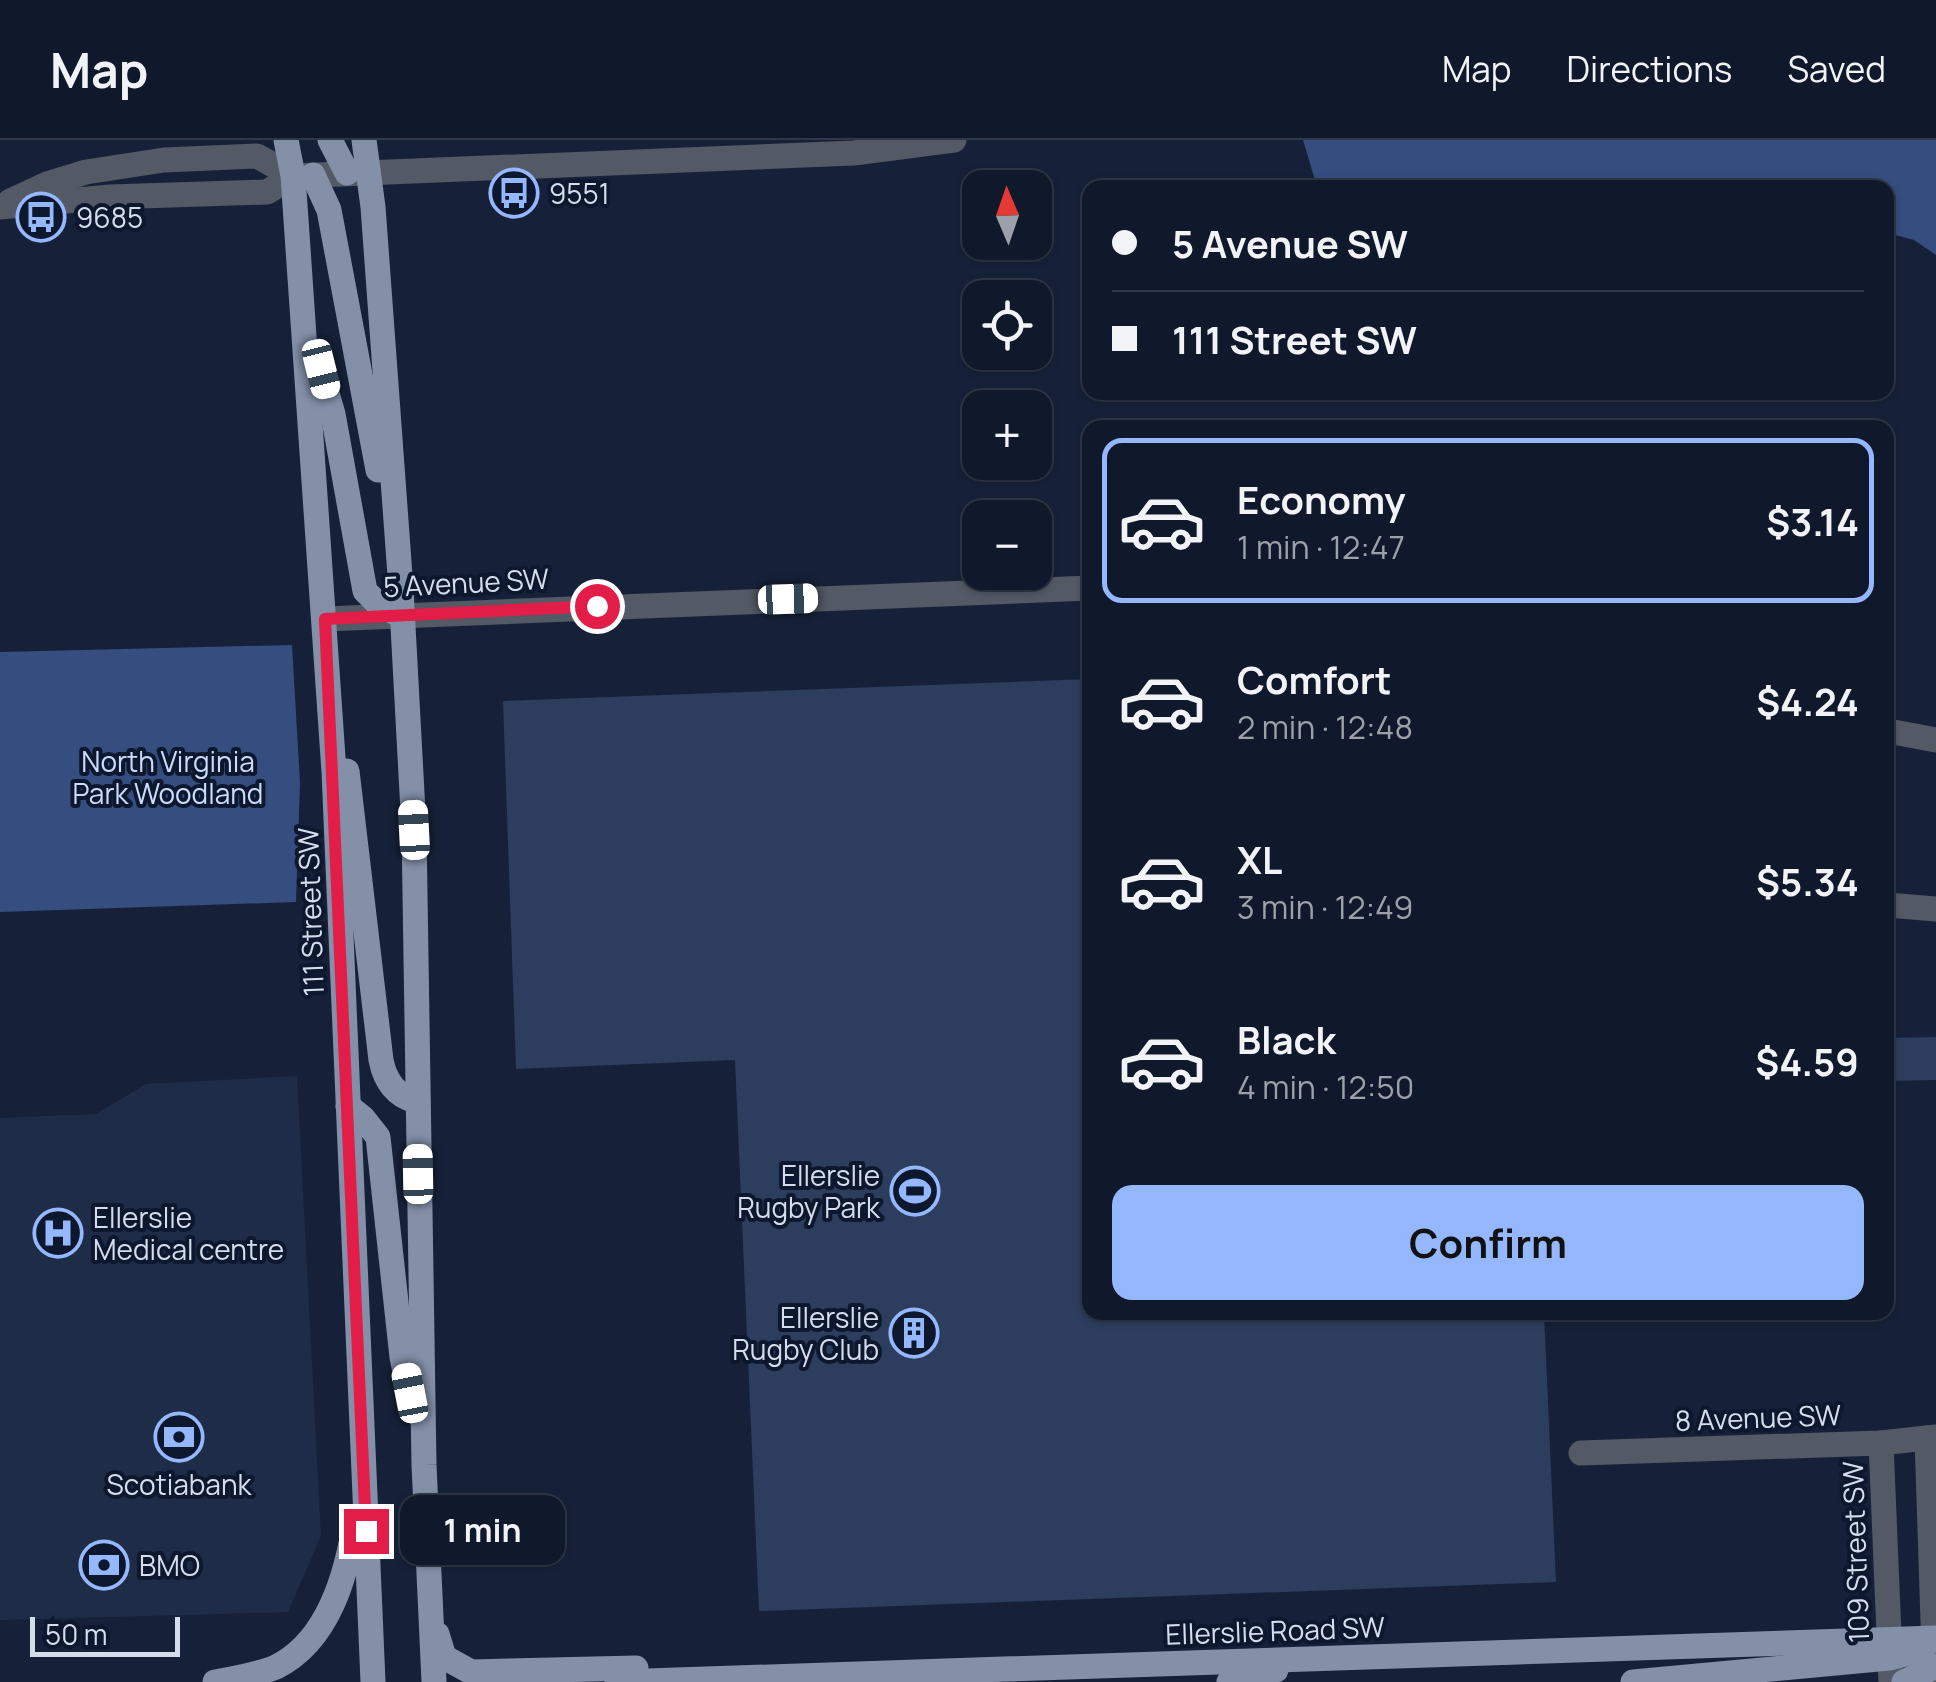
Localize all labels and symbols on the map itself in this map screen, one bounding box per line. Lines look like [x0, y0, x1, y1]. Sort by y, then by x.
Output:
bus stop icon: 9551 [488, 167, 540, 219]
north arrow [962, 170, 1052, 260]
place label: 9551 [549, 174, 610, 212]
bus stop icon: 9685 [15, 191, 67, 243]
place label: 9685 [76, 198, 143, 236]
car [299, 336, 343, 402]
street label: 5 Avenue SW [382, 559, 550, 605]
car [757, 583, 819, 615]
route start [575, 584, 620, 629]
park label: North Virginia Park Woodland [73, 742, 263, 812]
car [397, 799, 431, 861]
street label: 111 Street SW [288, 827, 332, 997]
car [402, 1144, 434, 1204]
place label: Ellerslie Rugby Park [737, 1156, 881, 1226]
sports icon: Ellerslie Rugby Park [889, 1165, 941, 1217]
place label: Ellerslie Medical centre [93, 1198, 284, 1268]
hospital icon: Ellerslie Medical centre [32, 1207, 84, 1259]
place label: Ellerslie Rugby Club [732, 1298, 879, 1368]
building icon: Ellerslie Rugby Club [888, 1307, 940, 1359]
car [390, 1361, 430, 1425]
street label: 8 Avenue SW [1674, 1395, 1842, 1439]
bank icon: Scotiabank [153, 1411, 205, 1463]
street label: 109 Street SW [1833, 1461, 1877, 1643]
place label: Scotiabank [107, 1465, 253, 1503]
callout: 1 min [401, 1496, 566, 1566]
route end [344, 1509, 389, 1554]
bank icon: BMO [78, 1539, 130, 1591]
place label: BMO [139, 1546, 200, 1584]
street label: Ellerslie Road SW [1165, 1607, 1385, 1653]
scale bar [30, 1612, 180, 1656]

